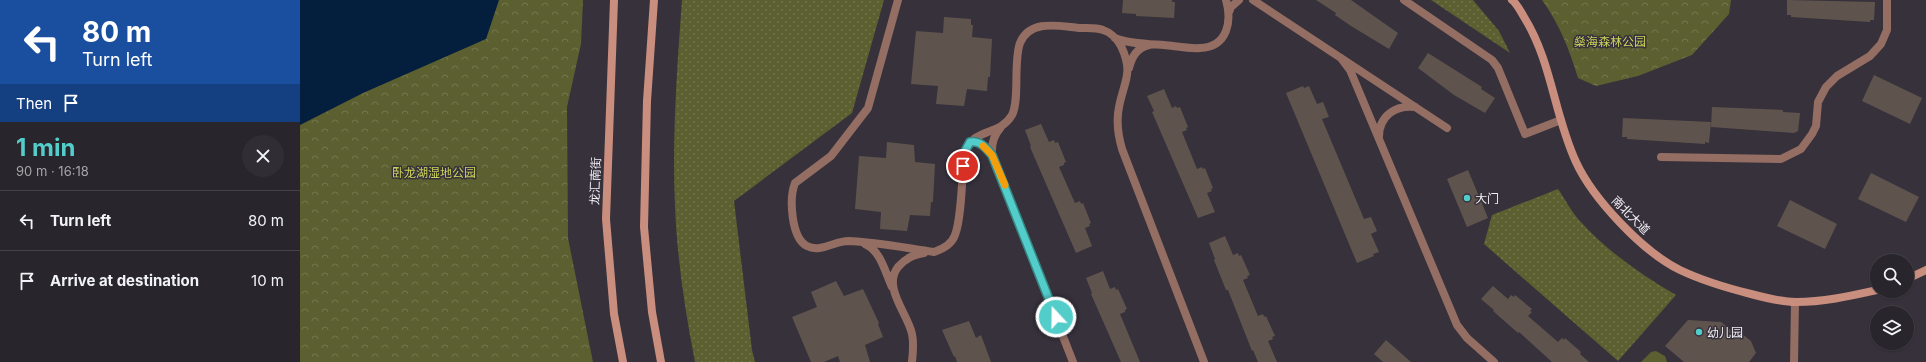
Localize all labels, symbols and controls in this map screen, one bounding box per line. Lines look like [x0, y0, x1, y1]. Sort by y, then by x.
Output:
text: 80 m [82, 15, 151, 49]
icon: left [16, 16, 68, 68]
park label: 燊海森林公园 [1574, 34, 1646, 49]
text: Turn left [82, 49, 152, 70]
icon: arrive [60, 92, 82, 114]
text: Then [16, 94, 52, 113]
text: 1 min [16, 133, 75, 162]
button: close [242, 135, 284, 177]
pin [946, 149, 980, 183]
icon: arrive [952, 155, 974, 177]
street label: 龙汇南街 [587, 157, 603, 205]
text: 90 m · 16:18 [16, 163, 89, 179]
park label: 卧龙湖湿地公园 [392, 165, 476, 180]
place label: 大门 [1475, 191, 1499, 206]
marker: 大门 [1462, 193, 1472, 203]
street label: 南北大道 [1609, 193, 1653, 237]
icon: left [16, 210, 38, 232]
text: Turn left [50, 211, 111, 230]
text: 80 m [248, 211, 284, 230]
map controls [1870, 254, 1914, 350]
button: search [1870, 254, 1914, 298]
icon: arrive [16, 270, 38, 292]
text: Arrive at destination [50, 271, 199, 290]
text: 10 m [251, 271, 284, 290]
position arrow [1035, 296, 1077, 338]
button: layers [1870, 306, 1914, 350]
place label: 幼儿园 [1707, 325, 1743, 340]
marker: 幼儿园 [1694, 327, 1704, 337]

